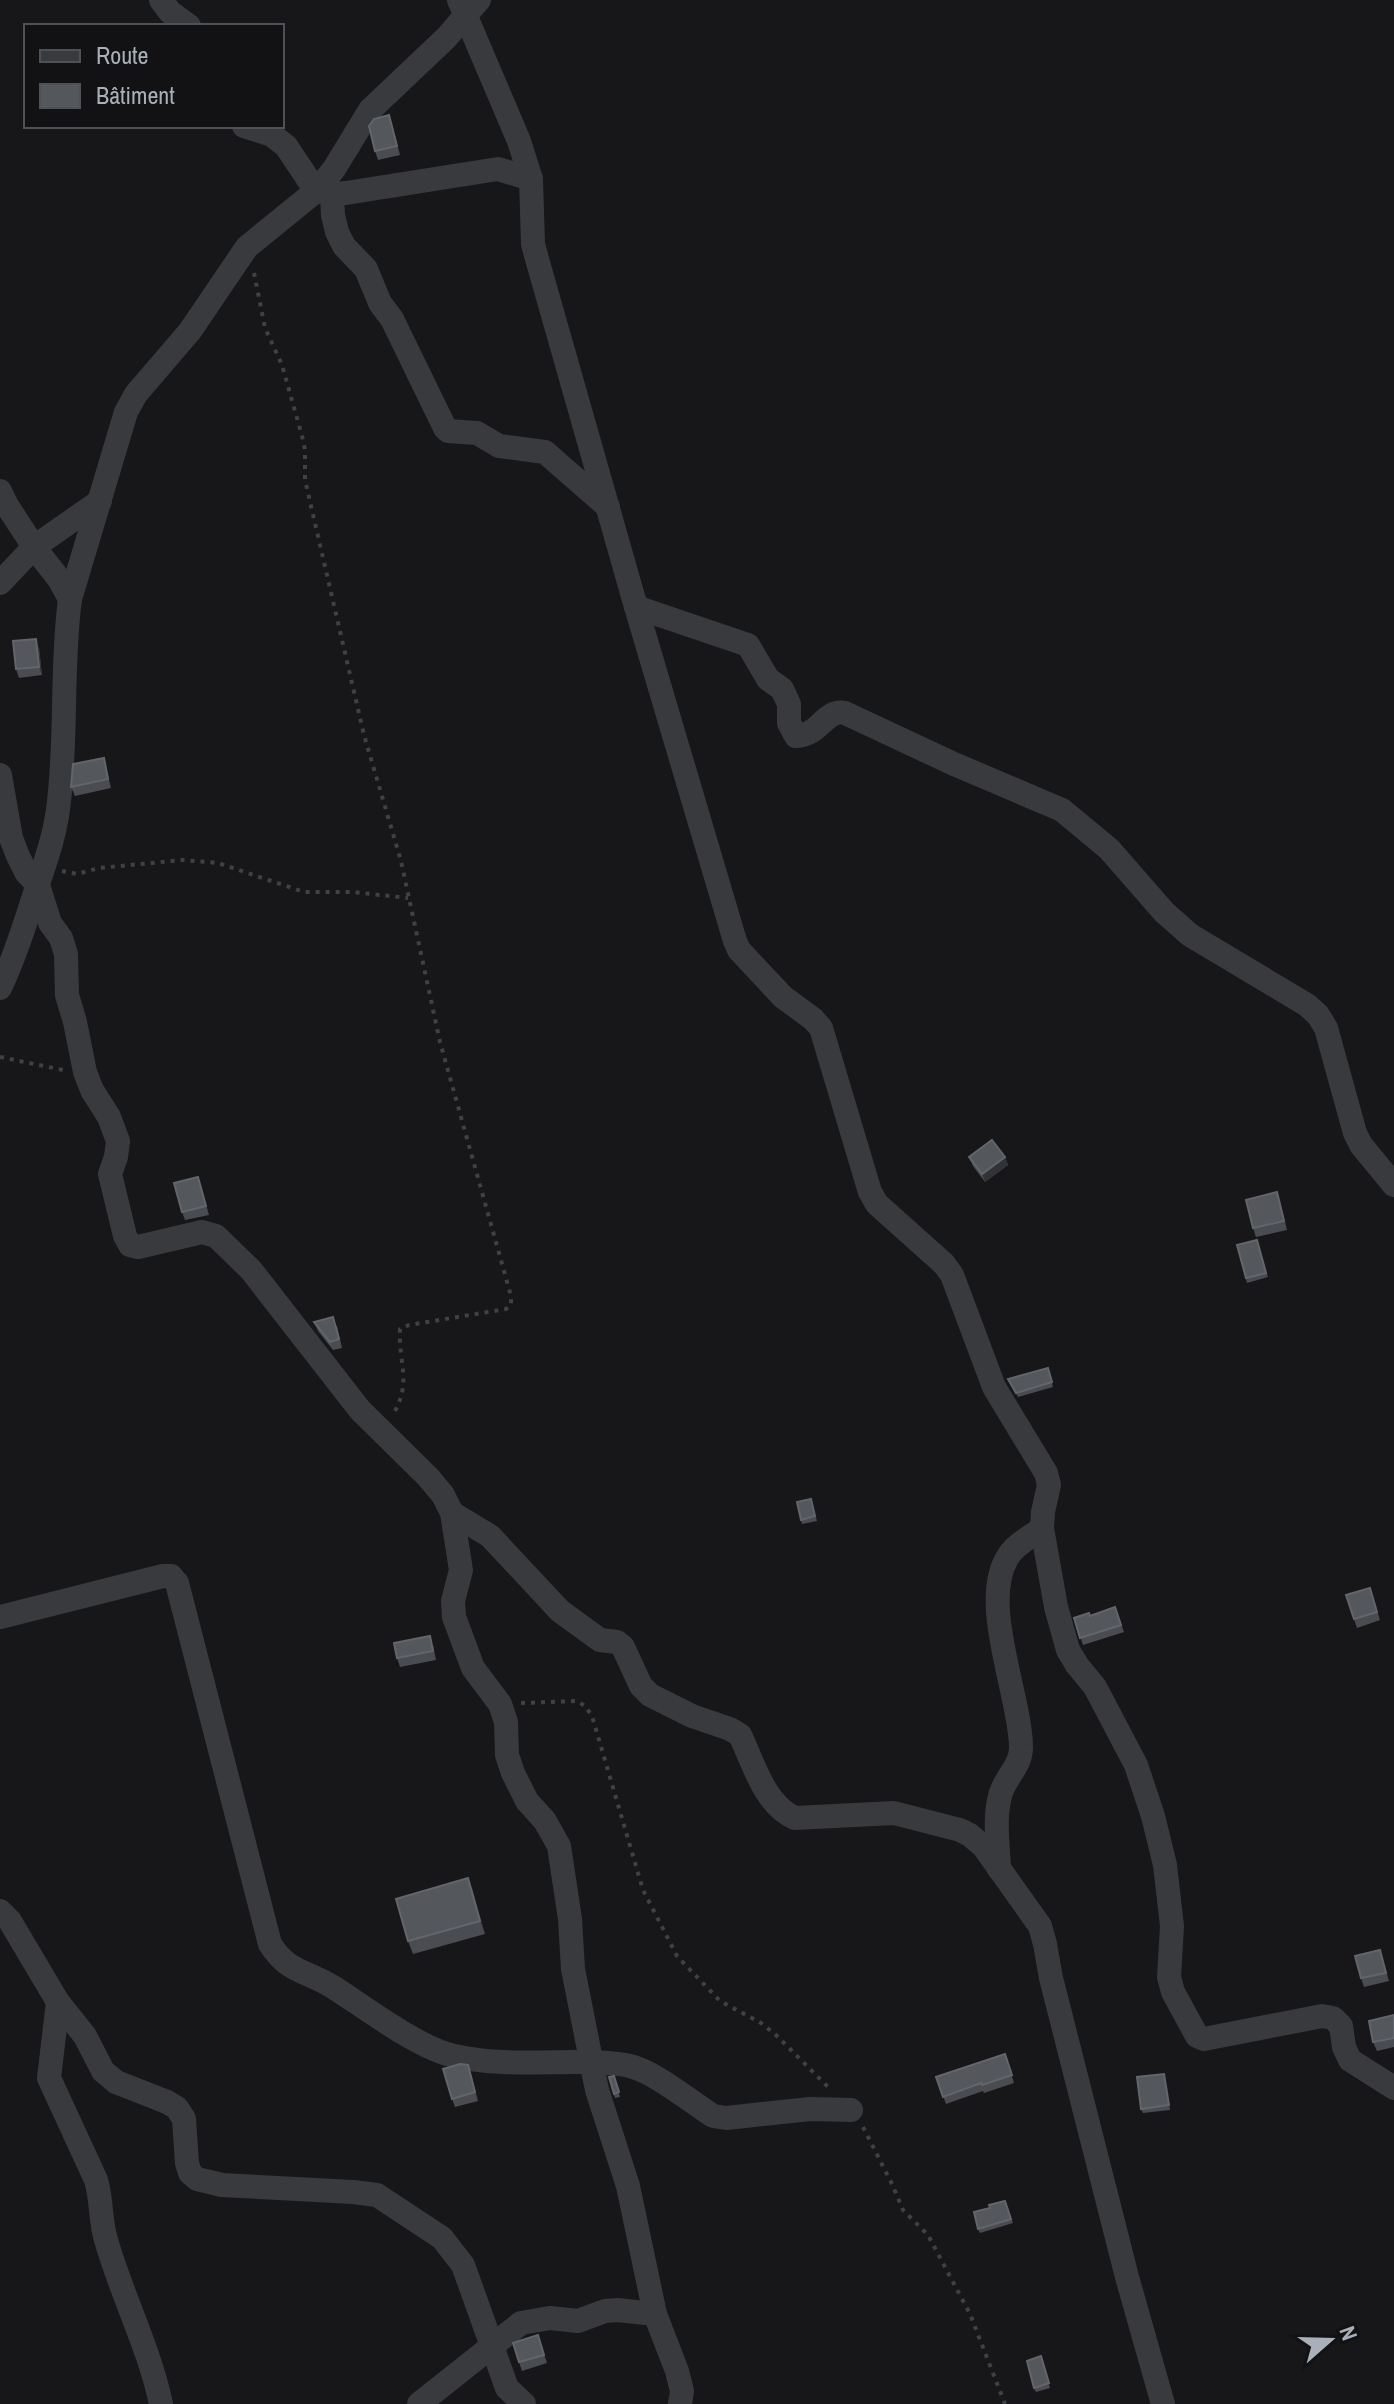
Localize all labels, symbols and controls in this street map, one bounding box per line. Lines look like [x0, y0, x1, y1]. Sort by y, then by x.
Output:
legend [24, 24, 284, 128]
text: Route [96, 39, 149, 71]
text: Bâtiment [96, 79, 175, 111]
north arrow [1290, 2300, 1370, 2380]
text: N [1332, 2322, 1365, 2344]

